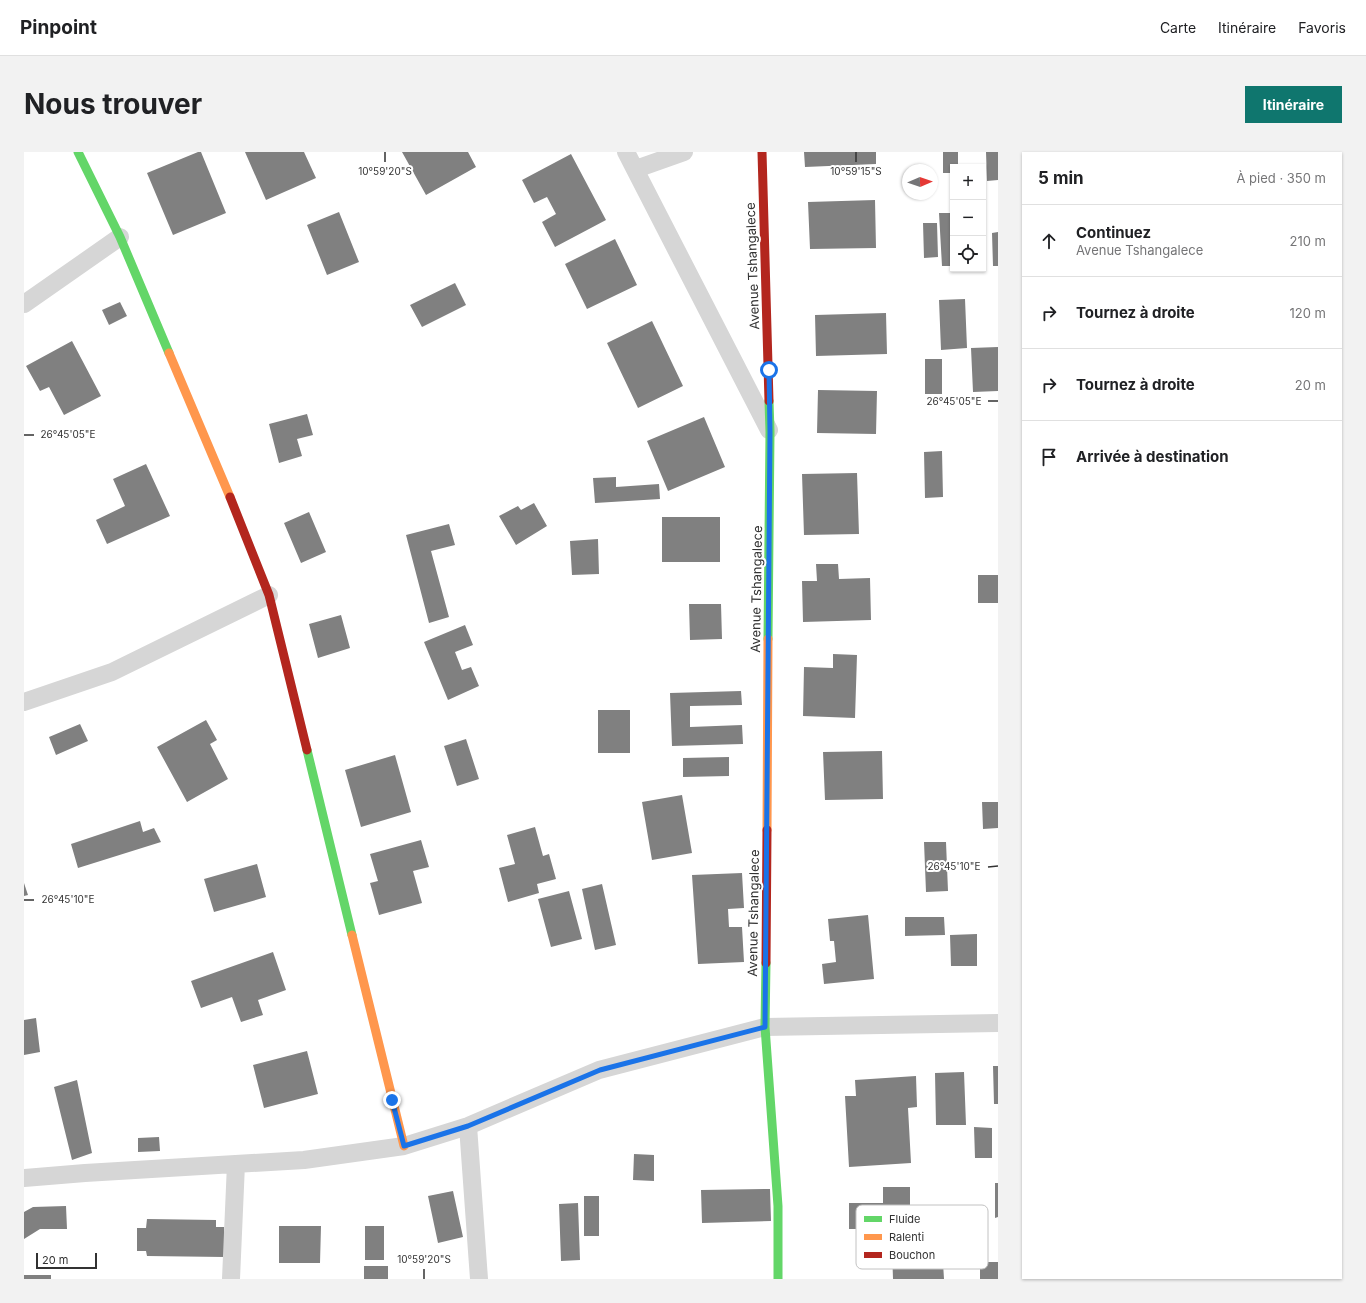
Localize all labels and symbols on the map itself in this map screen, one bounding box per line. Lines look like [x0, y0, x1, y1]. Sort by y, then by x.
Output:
north arrow [902, 164, 938, 200]
text: 10°59'20"S [358, 165, 412, 177]
text: 10°59'15"S [830, 165, 882, 177]
street label: Avenue Tshangalece [742, 202, 762, 330]
route start [760, 361, 778, 379]
text: 26°45'05"E [927, 395, 982, 407]
text: 26°45'05"E [41, 428, 96, 440]
street label: Avenue Tshangalece [747, 525, 765, 653]
street label: Avenue Tshangalece [744, 849, 762, 977]
text: 26°45'10"E [928, 860, 980, 872]
text: 26°45'10"E [42, 893, 94, 905]
route end [383, 1091, 401, 1109]
legend [856, 1205, 988, 1269]
text: Fluide [889, 1212, 920, 1226]
text: Ralenti [889, 1230, 924, 1244]
text: Bouchon [889, 1248, 935, 1262]
scale bar [36, 1251, 97, 1270]
text: 10°59'20"S [397, 1253, 451, 1265]

